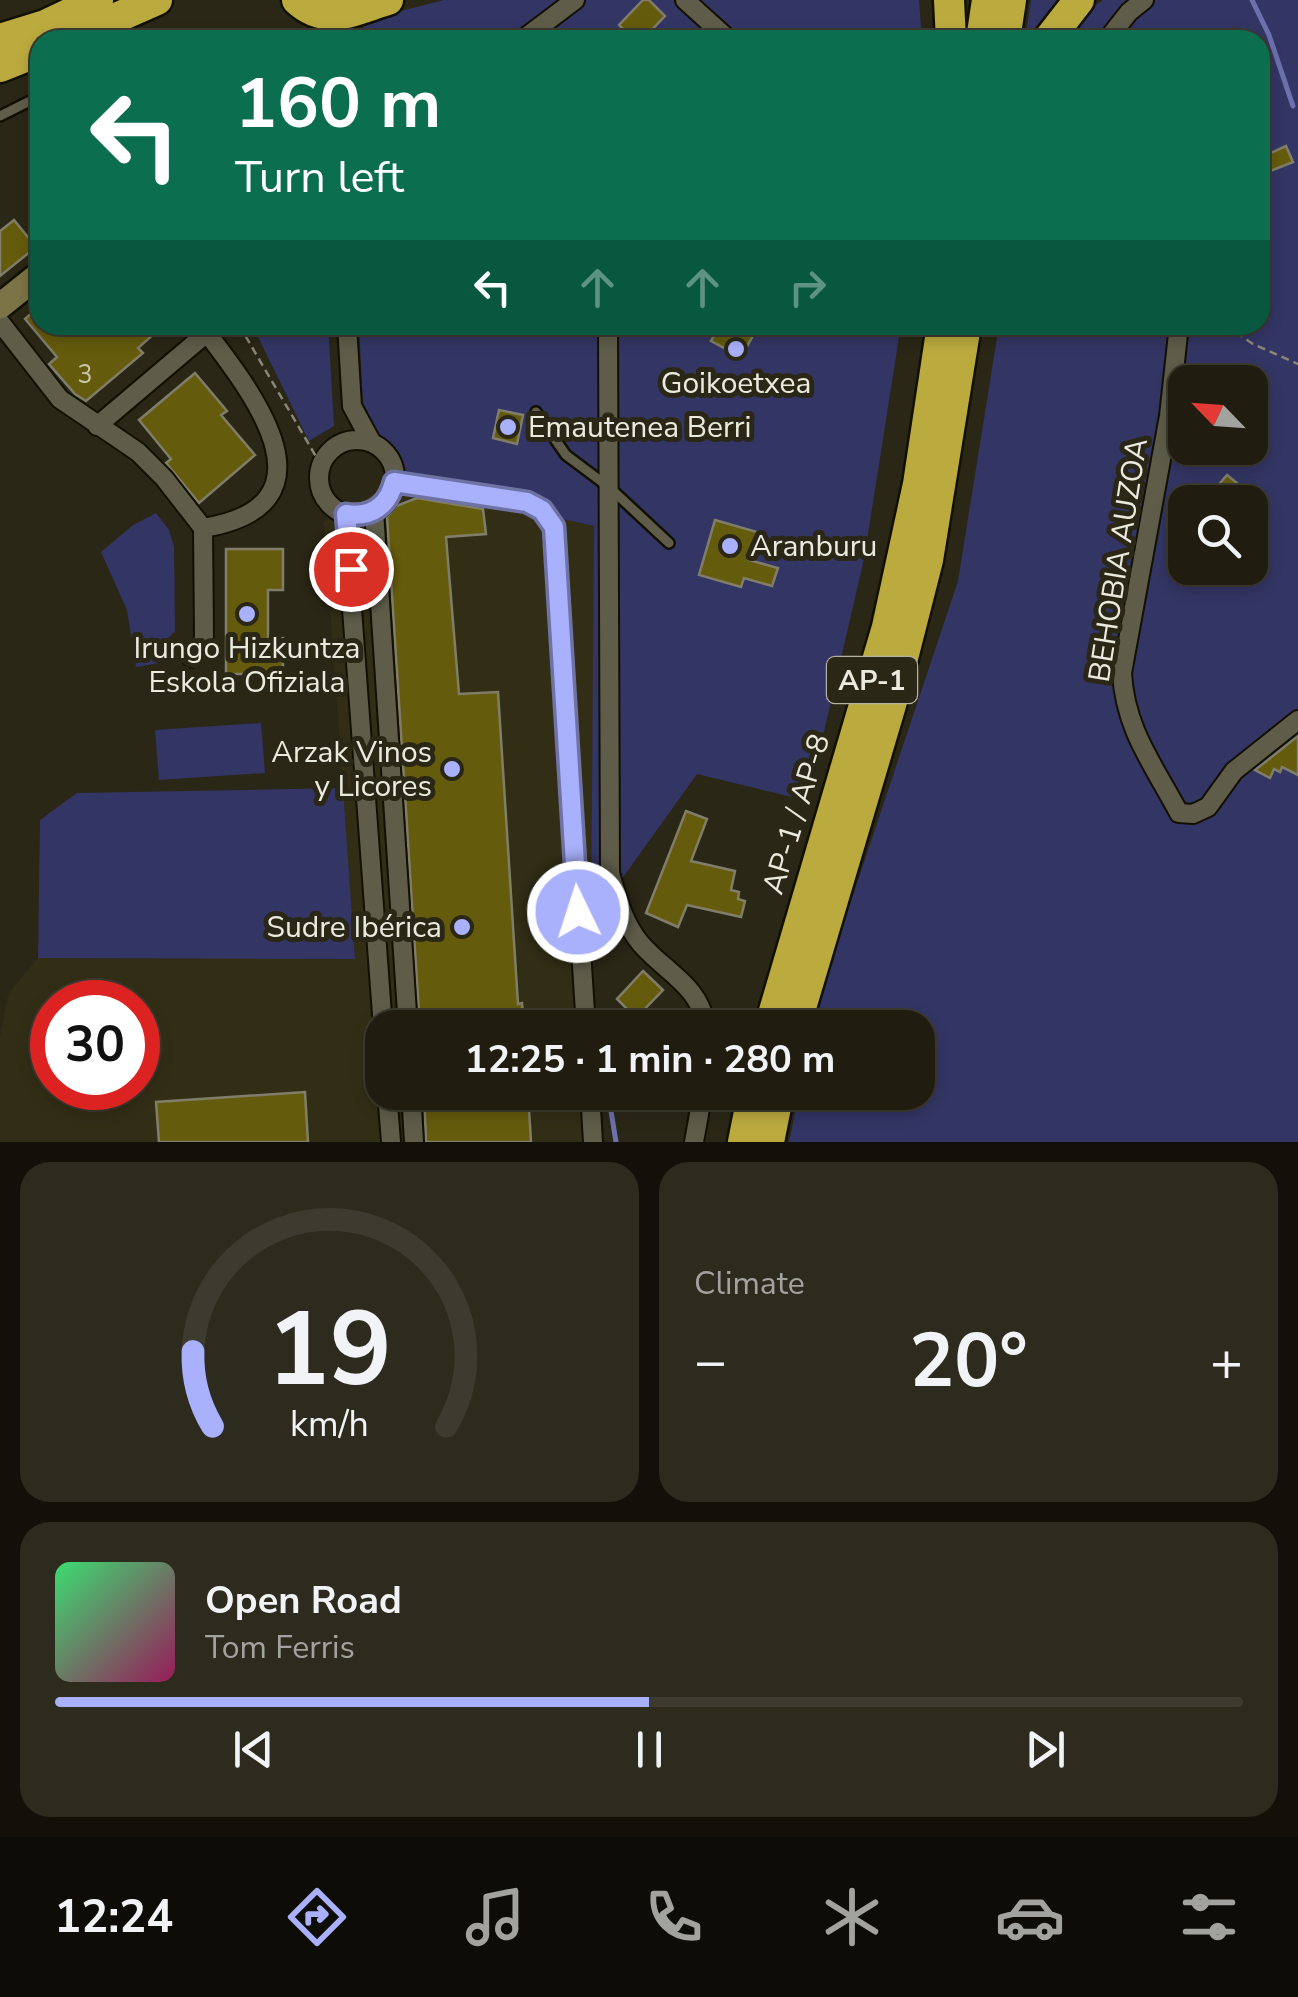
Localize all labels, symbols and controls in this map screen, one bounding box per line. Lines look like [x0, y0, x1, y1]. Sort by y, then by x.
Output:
text: 160 m [235, 56, 441, 152]
icon: left [70, 70, 200, 200]
text: Turn left [235, 147, 404, 208]
icon: left [465, 260, 520, 315]
icon: ahead [570, 260, 625, 315]
icon: ahead [675, 260, 730, 315]
icon: right [780, 260, 835, 315]
marker: Goikoetxea [725, 338, 747, 360]
house number: 3 [77, 358, 93, 392]
place label: Goikoetxea [661, 363, 811, 404]
north arrow [1168, 365, 1268, 465]
map controls [1168, 365, 1268, 585]
place label: Emautenea Berri [528, 407, 752, 448]
marker: Emautenea Berri [497, 416, 519, 438]
street label: BEHOBIA AUZOA [1079, 435, 1158, 685]
button: search [1168, 485, 1268, 585]
place label: Aranburu [750, 526, 877, 567]
pin [309, 527, 394, 612]
marker: Aranburu [719, 535, 741, 557]
icon: arrive [324, 542, 379, 597]
marker: Irungo Hizkuntza Eskola Ofiziala [236, 603, 258, 625]
place label: Irungo Hizkuntza Eskola Ofiziala [134, 628, 360, 703]
road number: AP-1 [827, 657, 917, 703]
street label: AP-1 / AP-8 [753, 729, 840, 899]
place label: Arzak Vinos y Licores [271, 732, 432, 807]
marker: Arzak Vinos y Licores [441, 758, 463, 780]
position arrow [526, 860, 630, 964]
place label: Sudre Ibérica [267, 907, 442, 948]
marker: Sudre Ibérica [451, 916, 473, 938]
speed limit sign: 30 [30, 980, 160, 1110]
text: 12:25 · 1 min · 280 m [465, 1034, 835, 1085]
text: Climate [694, 1262, 805, 1305]
text: 19 [267, 1279, 392, 1421]
text: 20° [909, 1310, 1028, 1412]
text: − [694, 1324, 727, 1399]
text: + [1210, 1324, 1243, 1399]
text: km/h [290, 1400, 369, 1449]
text: Open Road [205, 1575, 402, 1626]
text: Tom Ferris [205, 1626, 355, 1669]
icon: previous [226, 1722, 281, 1777]
icon: pause [622, 1722, 677, 1777]
icon: next [1018, 1722, 1073, 1777]
icon: directions [282, 1882, 352, 1952]
icon: music [460, 1882, 530, 1952]
icon: phone [639, 1882, 709, 1952]
icon: climate [817, 1882, 887, 1952]
icon: car [995, 1882, 1065, 1952]
icon: filters [1174, 1882, 1244, 1952]
text: 12:24 [54, 1887, 173, 1948]

